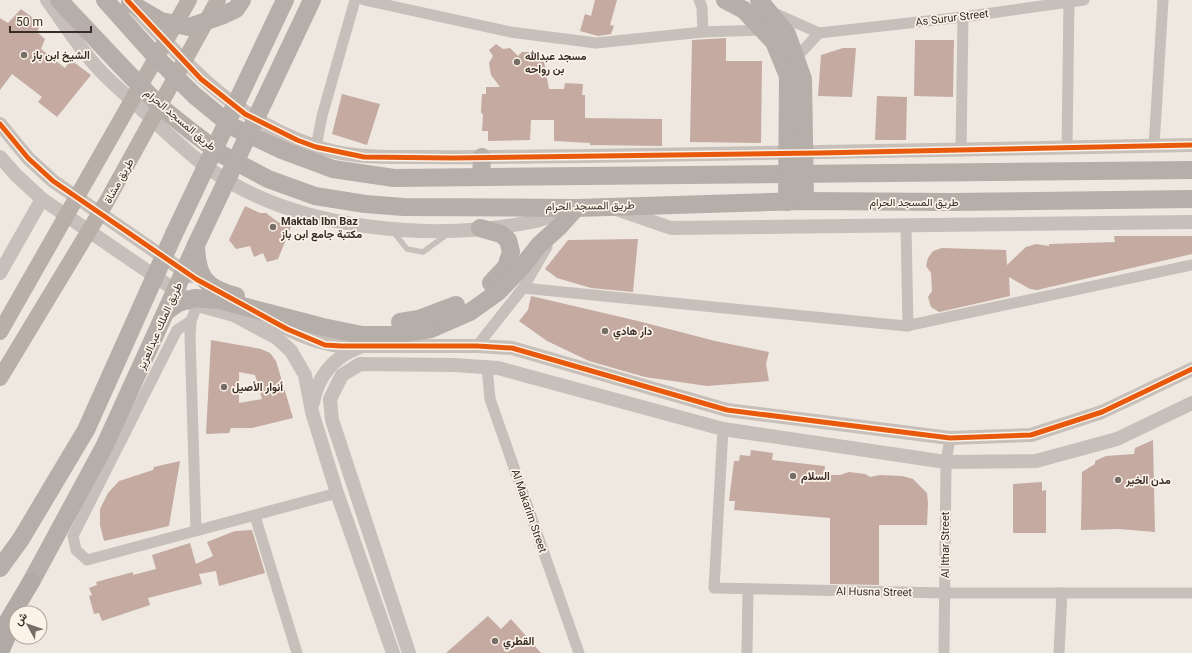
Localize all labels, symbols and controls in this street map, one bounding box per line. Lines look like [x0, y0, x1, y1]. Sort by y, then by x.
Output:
street label: As Surur Street [915, 7, 990, 29]
scale bar [10, 8, 91, 34]
text: 50 m [16, 15, 43, 29]
place label: الشيخ ابن باز [31, 49, 90, 63]
marker: الشيخ ابن باز [19, 50, 29, 60]
place label: مسجد عبدالله بن رواحه [525, 50, 587, 76]
marker: مسجد عبدالله بن رواحه [512, 57, 522, 67]
street label: طريق المسجد الحرام [141, 86, 218, 154]
street label: طريق مشاة [101, 156, 137, 206]
street label: طريق المسجد الحرام [869, 196, 959, 210]
street label: طريق المسجد الحرام [545, 199, 635, 214]
place label: Maktab Ibn Baz مكتبة جامع ابن باز [280, 215, 362, 242]
marker: Maktab Ibn Baz مكتبة جامع ابن باز [268, 222, 278, 232]
street label: طريق الملك عبدالعزيز [135, 280, 185, 373]
place label: دار هادي [613, 325, 653, 340]
marker: دار هادي [600, 326, 610, 336]
place label: أنوار الأصيل [232, 381, 283, 394]
marker: أنوار الأصيل [219, 382, 229, 392]
street label: Al Makarim Street [509, 468, 550, 555]
place label: السلام [801, 470, 830, 484]
marker: السلام [788, 471, 798, 481]
place label: مدن الخير [1125, 474, 1171, 487]
marker: مدن الخير [1113, 475, 1123, 485]
street label: Al Ithar Street [939, 511, 952, 578]
street label: Al Husna Street [836, 585, 912, 599]
north arrow [8, 605, 48, 645]
text: ش [11, 610, 30, 628]
place label: القطري [503, 635, 535, 650]
marker: القطري [490, 636, 500, 646]

